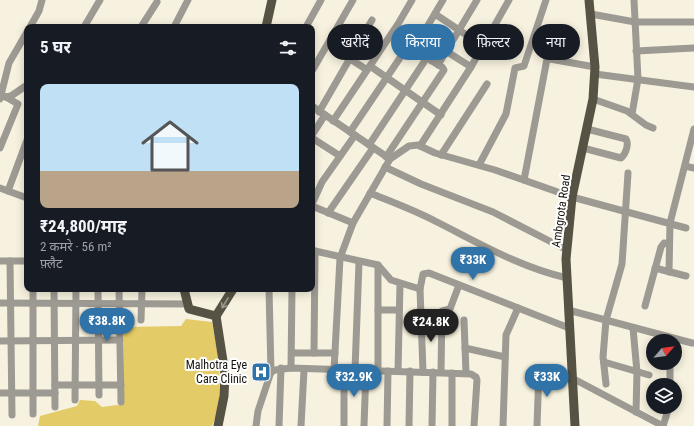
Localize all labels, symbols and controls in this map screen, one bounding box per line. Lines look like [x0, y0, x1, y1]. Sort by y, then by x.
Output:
chip: खरीदें [327, 24, 383, 60]
chip: किराया [391, 24, 455, 60]
chip: फ़िल्टर [463, 24, 524, 60]
chip: नया [532, 24, 580, 60]
text: 5 घर [40, 37, 71, 57]
icon: filters [277, 37, 299, 59]
icon: home [134, 110, 206, 182]
street label: Ambgrota Road [549, 174, 573, 248]
text: ₹24,800/माह [40, 216, 127, 236]
text: 2 कमरे · 56 m² [40, 239, 112, 254]
pin: ₹33K [449, 247, 497, 281]
text: ₹33K [460, 252, 486, 267]
text: फ़्लैट [40, 256, 63, 271]
one-way arrow [221, 297, 229, 309]
pin: ₹38.8K [74, 308, 140, 342]
pin: ₹24.8K [398, 309, 464, 343]
text: ₹38.8K [89, 313, 125, 328]
text: ₹24.8K [413, 314, 449, 329]
north arrow [646, 334, 682, 370]
map controls [646, 334, 682, 414]
place label: Malhotra Eye Care Clinic [186, 358, 247, 386]
hospital icon: Malhotra Eye Care Clinic [250, 361, 272, 383]
pin: ₹32.9K [321, 364, 387, 398]
pin: ₹33K [523, 364, 571, 398]
text: ₹32.9K [336, 369, 372, 384]
text: ₹33K [534, 369, 560, 384]
button: layers [646, 378, 682, 414]

